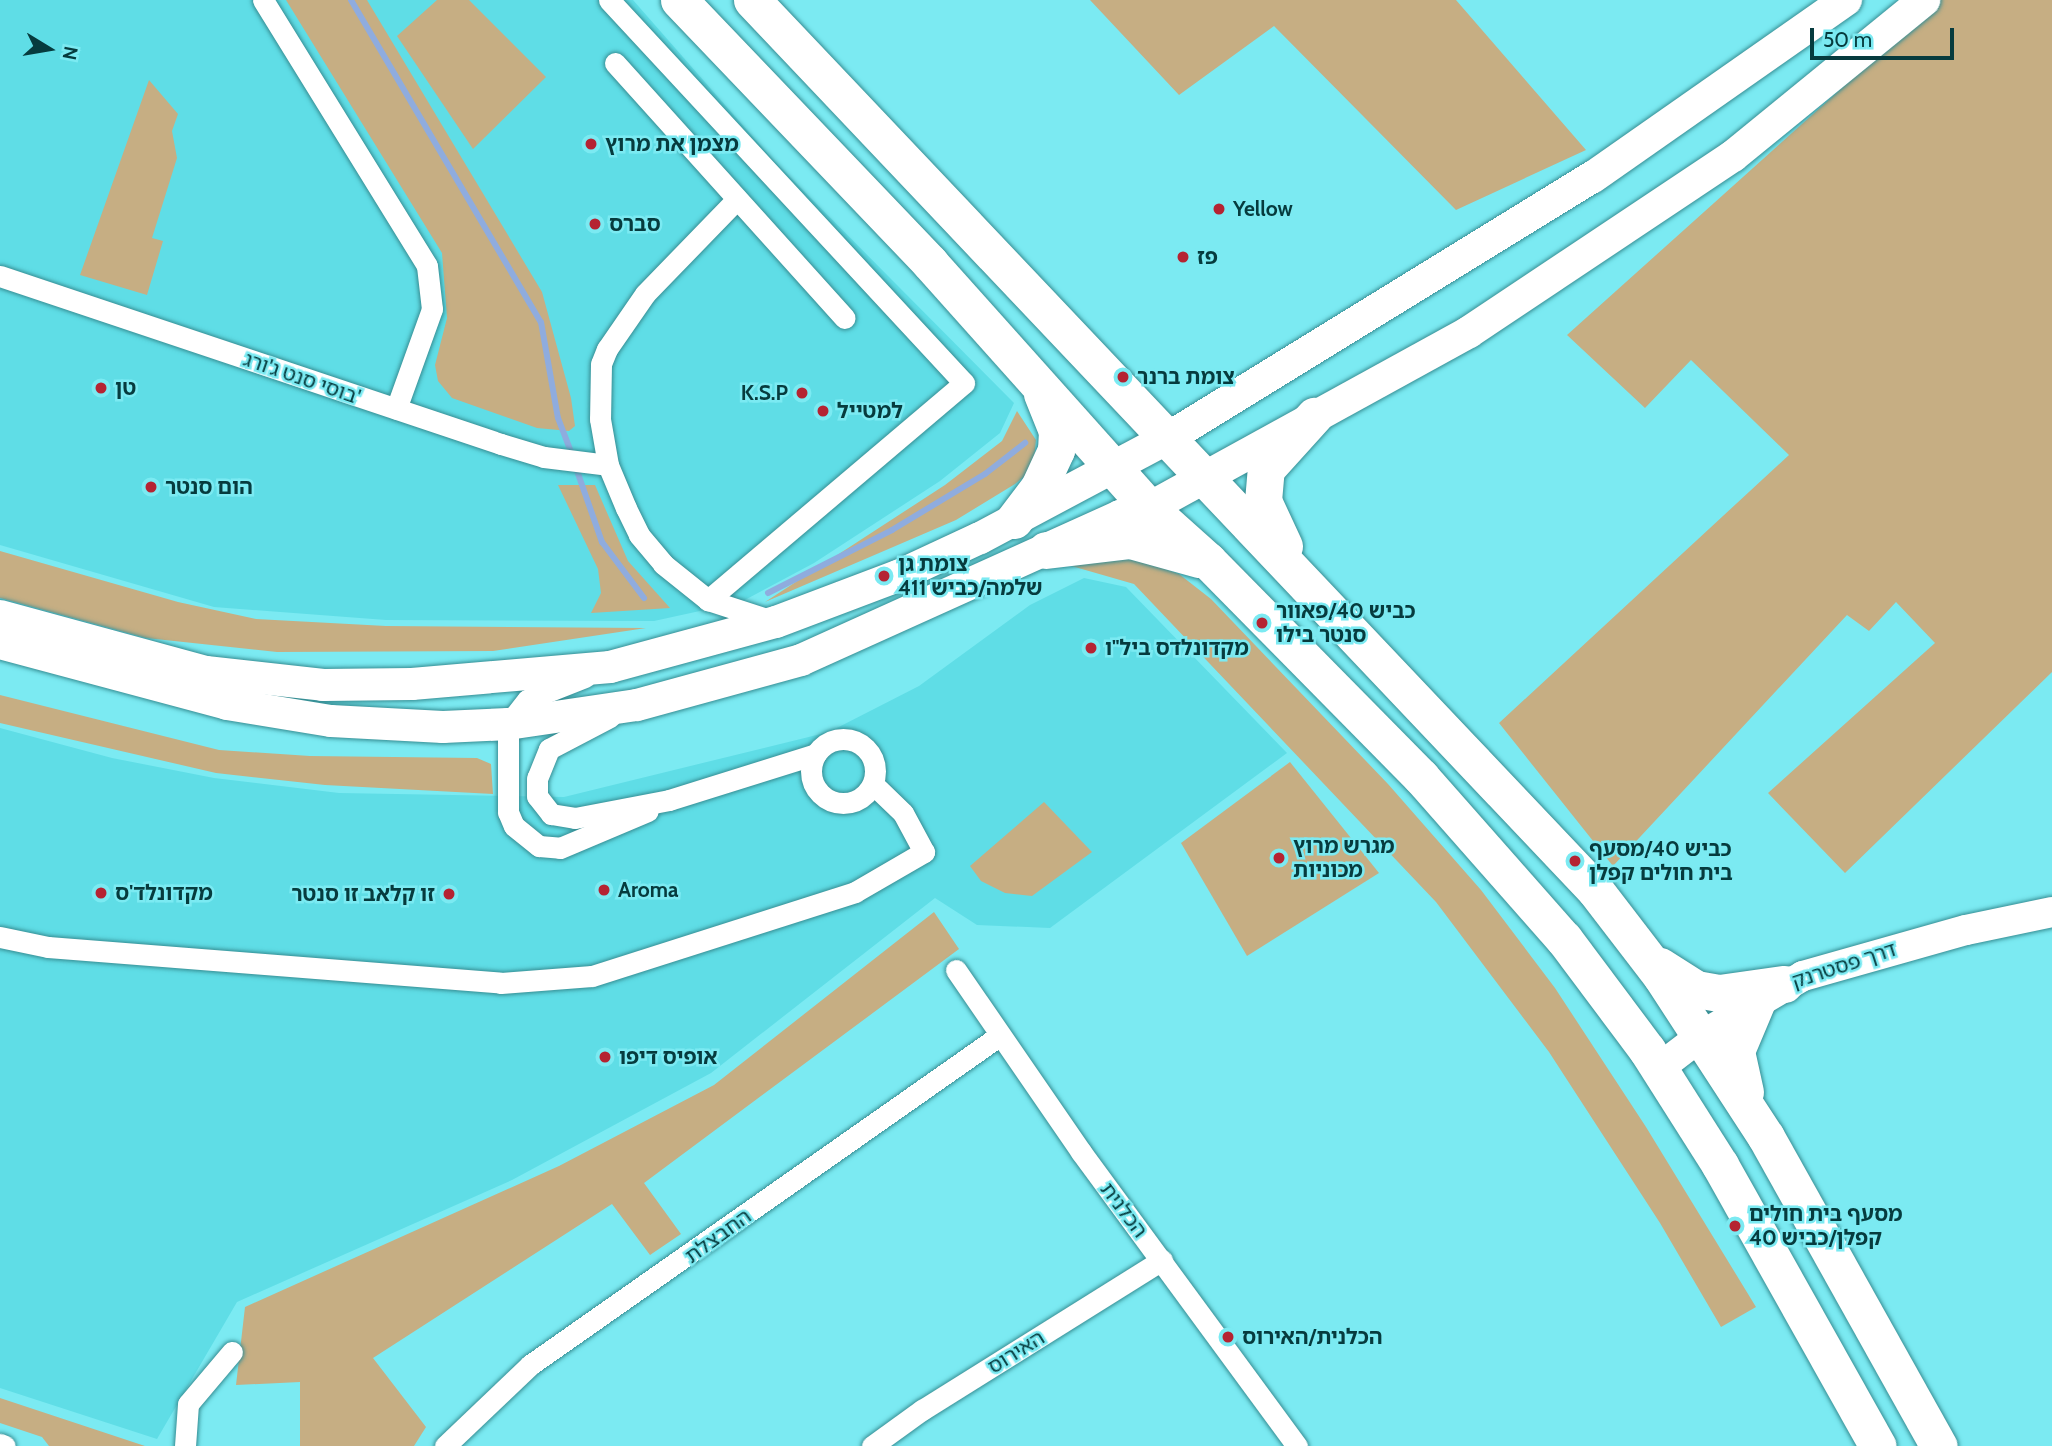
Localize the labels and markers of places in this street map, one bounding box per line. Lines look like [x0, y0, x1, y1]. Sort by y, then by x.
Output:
place label: מצמן את מרוץ [605, 131, 739, 157]
marker: מצמן את מרוץ [583, 136, 599, 152]
place label: Yellow [1233, 196, 1293, 222]
marker: Yellow [1211, 201, 1227, 217]
place label: סברס [609, 211, 661, 237]
marker: סברס [587, 216, 603, 232]
place label: פז [1197, 244, 1218, 270]
marker: פז [1175, 249, 1191, 265]
place label: צומת ברנר [1137, 364, 1235, 390]
marker: צומת ברנר [1115, 369, 1131, 385]
place label: טן [115, 375, 136, 401]
marker: טן [93, 380, 109, 396]
place label: K.S.P [741, 380, 788, 406]
marker: K.S.P [794, 385, 810, 401]
place label: למטייל [837, 398, 903, 424]
marker: למטייל [815, 403, 831, 419]
place label: הום סנטר [165, 474, 253, 500]
marker: הום סנטר [143, 479, 159, 495]
place label: צומת גן שלמה/כביש 411 [898, 551, 1042, 601]
marker: צומת גן שלמה/כביש 411 [876, 568, 892, 584]
place label: כביש 40/פאוור סנטר בילו [1276, 598, 1416, 648]
marker: כביש 40/פאוור סנטר בילו [1254, 615, 1270, 631]
place label: מקדונלדס ביל"ו [1105, 635, 1249, 661]
marker: מקדונלדס ביל"ו [1083, 640, 1099, 656]
place label: מגרש מרוץ מכוניות [1293, 833, 1395, 883]
place label: כביש 40/מסעף בית חולים קפלן [1589, 836, 1733, 886]
marker: מגרש מרוץ מכוניות [1271, 850, 1287, 866]
marker: כביש 40/מסעף בית חולים קפלן [1567, 853, 1583, 869]
place label: Aroma [618, 877, 679, 903]
place label: מקדונלד'ס [115, 880, 213, 906]
place label: זו קלאב זו סנטר [291, 881, 435, 907]
marker: Aroma [596, 882, 612, 898]
marker: מקדונלד'ס [93, 885, 109, 901]
marker: זו קלאב זו סנטר [441, 886, 457, 902]
place label: אופיס דיפו [619, 1044, 718, 1070]
marker: אופיס דיפו [597, 1049, 613, 1065]
place label: מסעף בית חולים קפלן/כביש 40 [1749, 1201, 1902, 1251]
marker: מסעף בית חולים קפלן/כביש 40 [1727, 1218, 1743, 1234]
place label: הכלנית/האירוס [1242, 1324, 1383, 1350]
marker: הכלנית/האירוס [1220, 1329, 1236, 1345]

